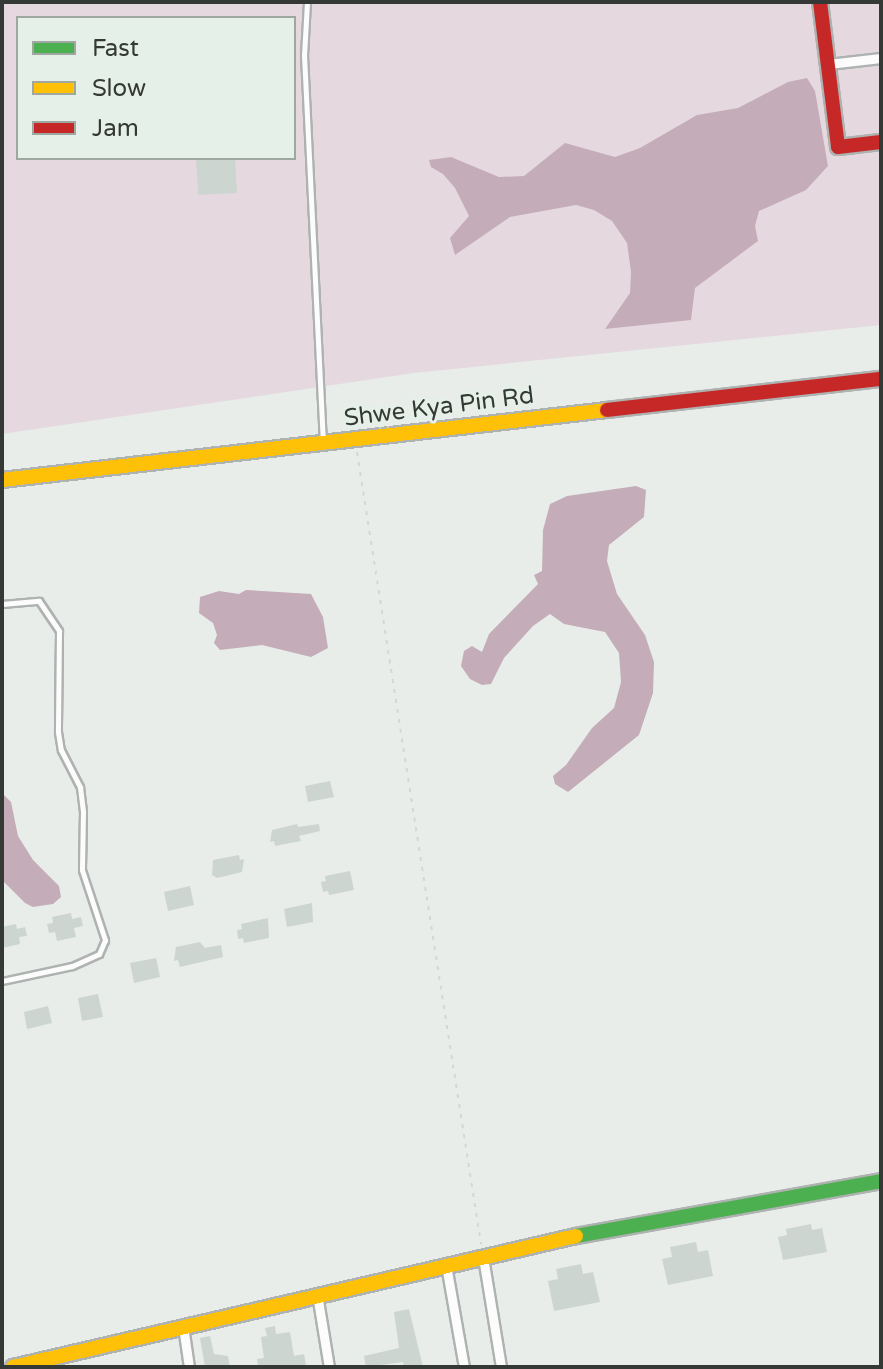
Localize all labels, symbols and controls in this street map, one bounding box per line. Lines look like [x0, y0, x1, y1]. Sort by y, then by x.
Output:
legend [16, 16, 296, 160]
text: Fast [92, 34, 139, 63]
text: Slow [92, 74, 146, 103]
text: Jam [92, 114, 139, 143]
street label: Shwe Kya Pin Rd [342, 381, 536, 433]

